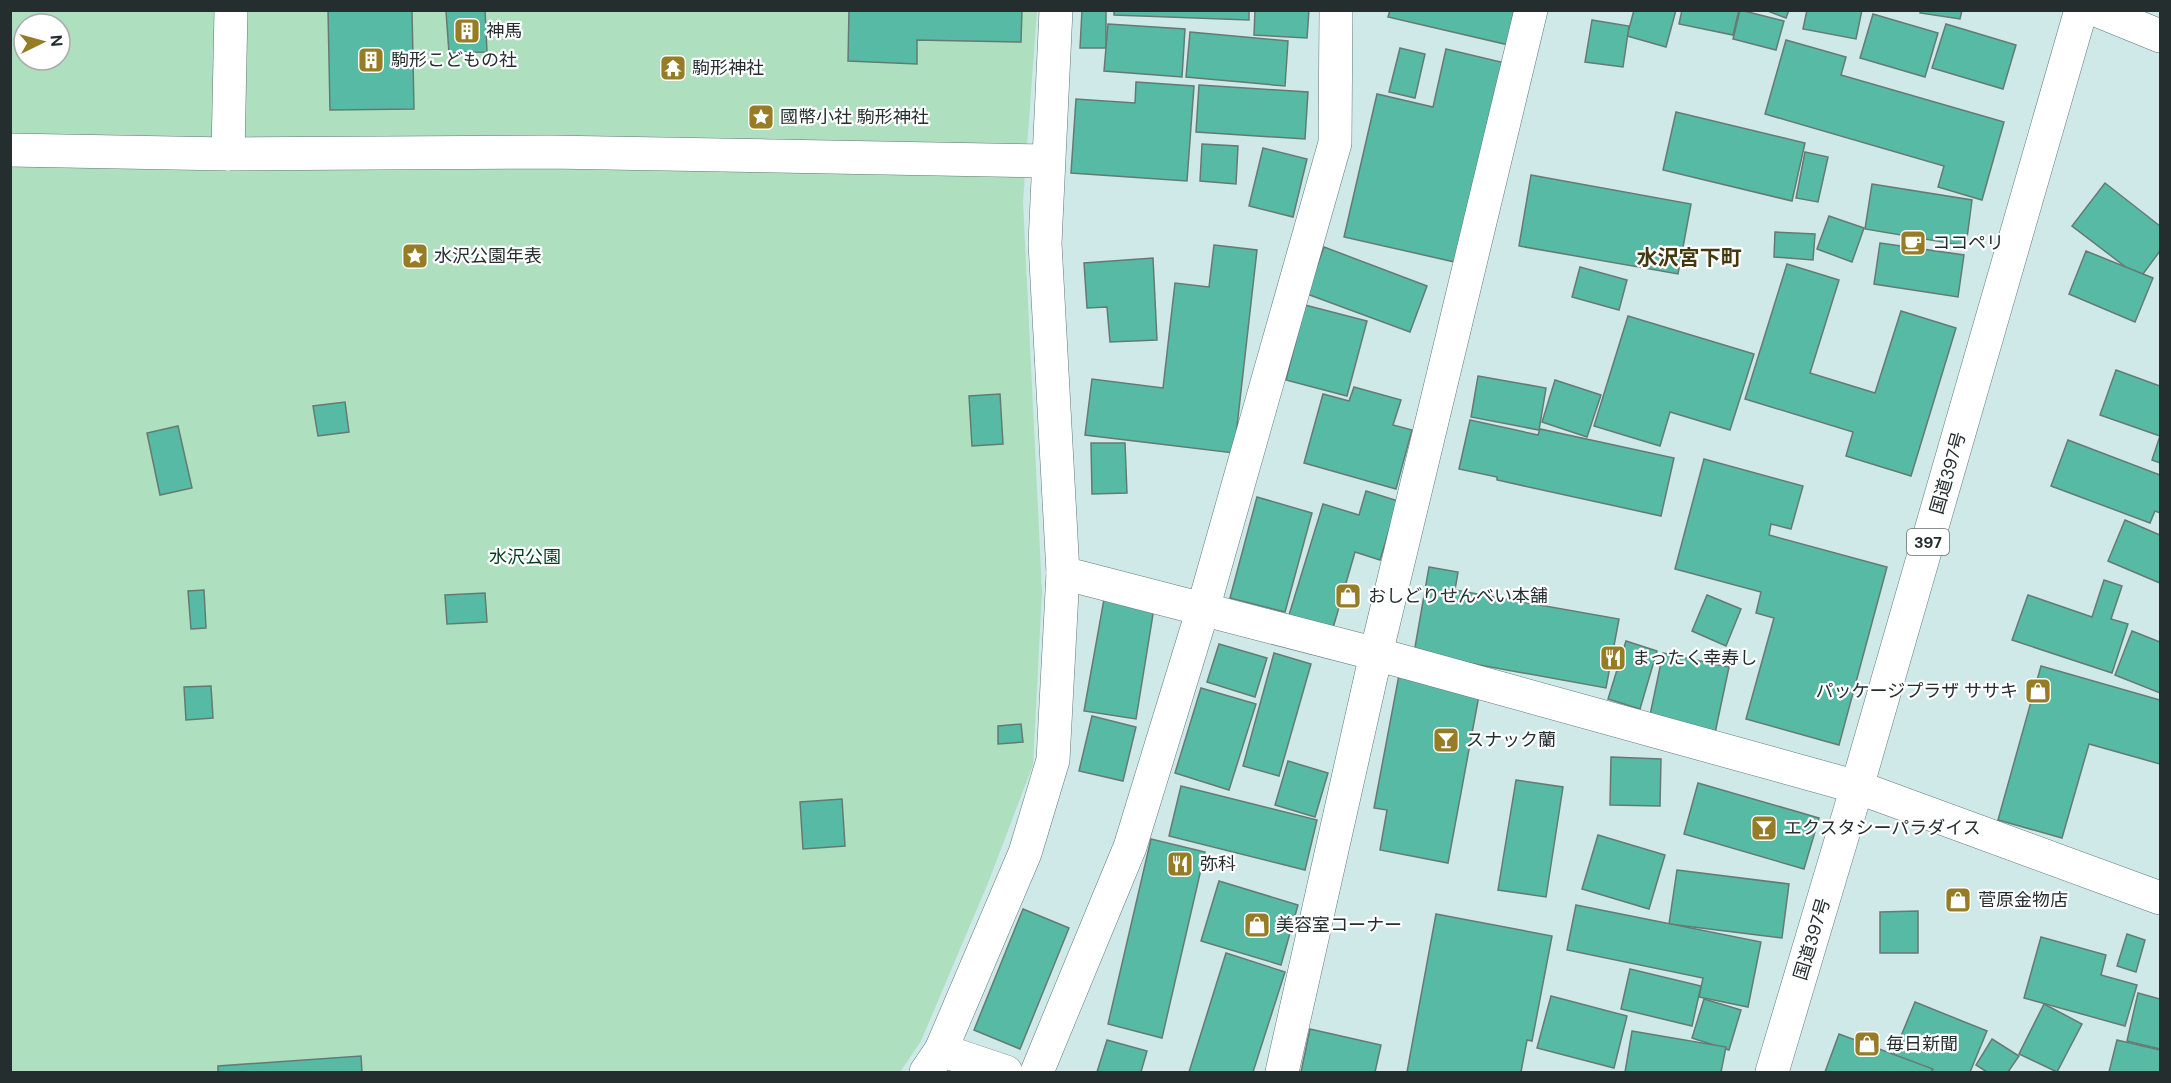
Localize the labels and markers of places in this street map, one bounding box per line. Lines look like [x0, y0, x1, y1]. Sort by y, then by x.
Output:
building icon: 神馬 [452, 16, 482, 46]
place label: 神馬 [486, 19, 522, 43]
building icon: 駒形こどもの社 [356, 45, 386, 75]
place label: 駒形こどもの社 [391, 48, 517, 72]
temple icon: 駒形神社 [658, 53, 688, 83]
place label: 駒形神社 [692, 56, 764, 80]
place icon: 國幣小社 駒形神社 [746, 102, 776, 132]
place label: 國幣小社 駒形神社 [780, 105, 929, 129]
cafe icon: ココペリ [1898, 228, 1928, 258]
place label: ココペリ [1932, 231, 2004, 255]
place icon: 水沢公園年表 [400, 241, 430, 271]
place label: 水沢公園年表 [434, 244, 542, 268]
shop icon: おしどりせんべい本舗 [1333, 581, 1363, 611]
place label: おしどりせんべい本舗 [1368, 584, 1548, 608]
restaurant icon: まったく幸寿し [1598, 643, 1628, 673]
place label: まったく幸寿し [1632, 646, 1757, 670]
shop icon: パッケージプラザ ササキ [2023, 676, 2053, 706]
place label: パッケージプラザ ササキ [1816, 679, 2018, 703]
bar icon: スナック蘭 [1431, 725, 1461, 755]
place label: スナック蘭 [1466, 728, 1556, 752]
bar icon: エクスタシーパラダイス [1749, 813, 1779, 843]
place label: エクスタシーパラダイス [1784, 816, 1981, 840]
restaurant icon: 弥科 [1165, 849, 1195, 879]
place label: 弥科 [1200, 852, 1236, 876]
shop icon: 菅原金物店 [1943, 885, 1973, 915]
place label: 菅原金物店 [1978, 888, 2068, 912]
shop icon: 美容室コーナー [1242, 910, 1272, 940]
place label: 美容室コーナー [1276, 913, 1402, 937]
shop icon: 毎日新聞 [1852, 1029, 1882, 1059]
place label: 毎日新聞 [1886, 1032, 1958, 1056]

